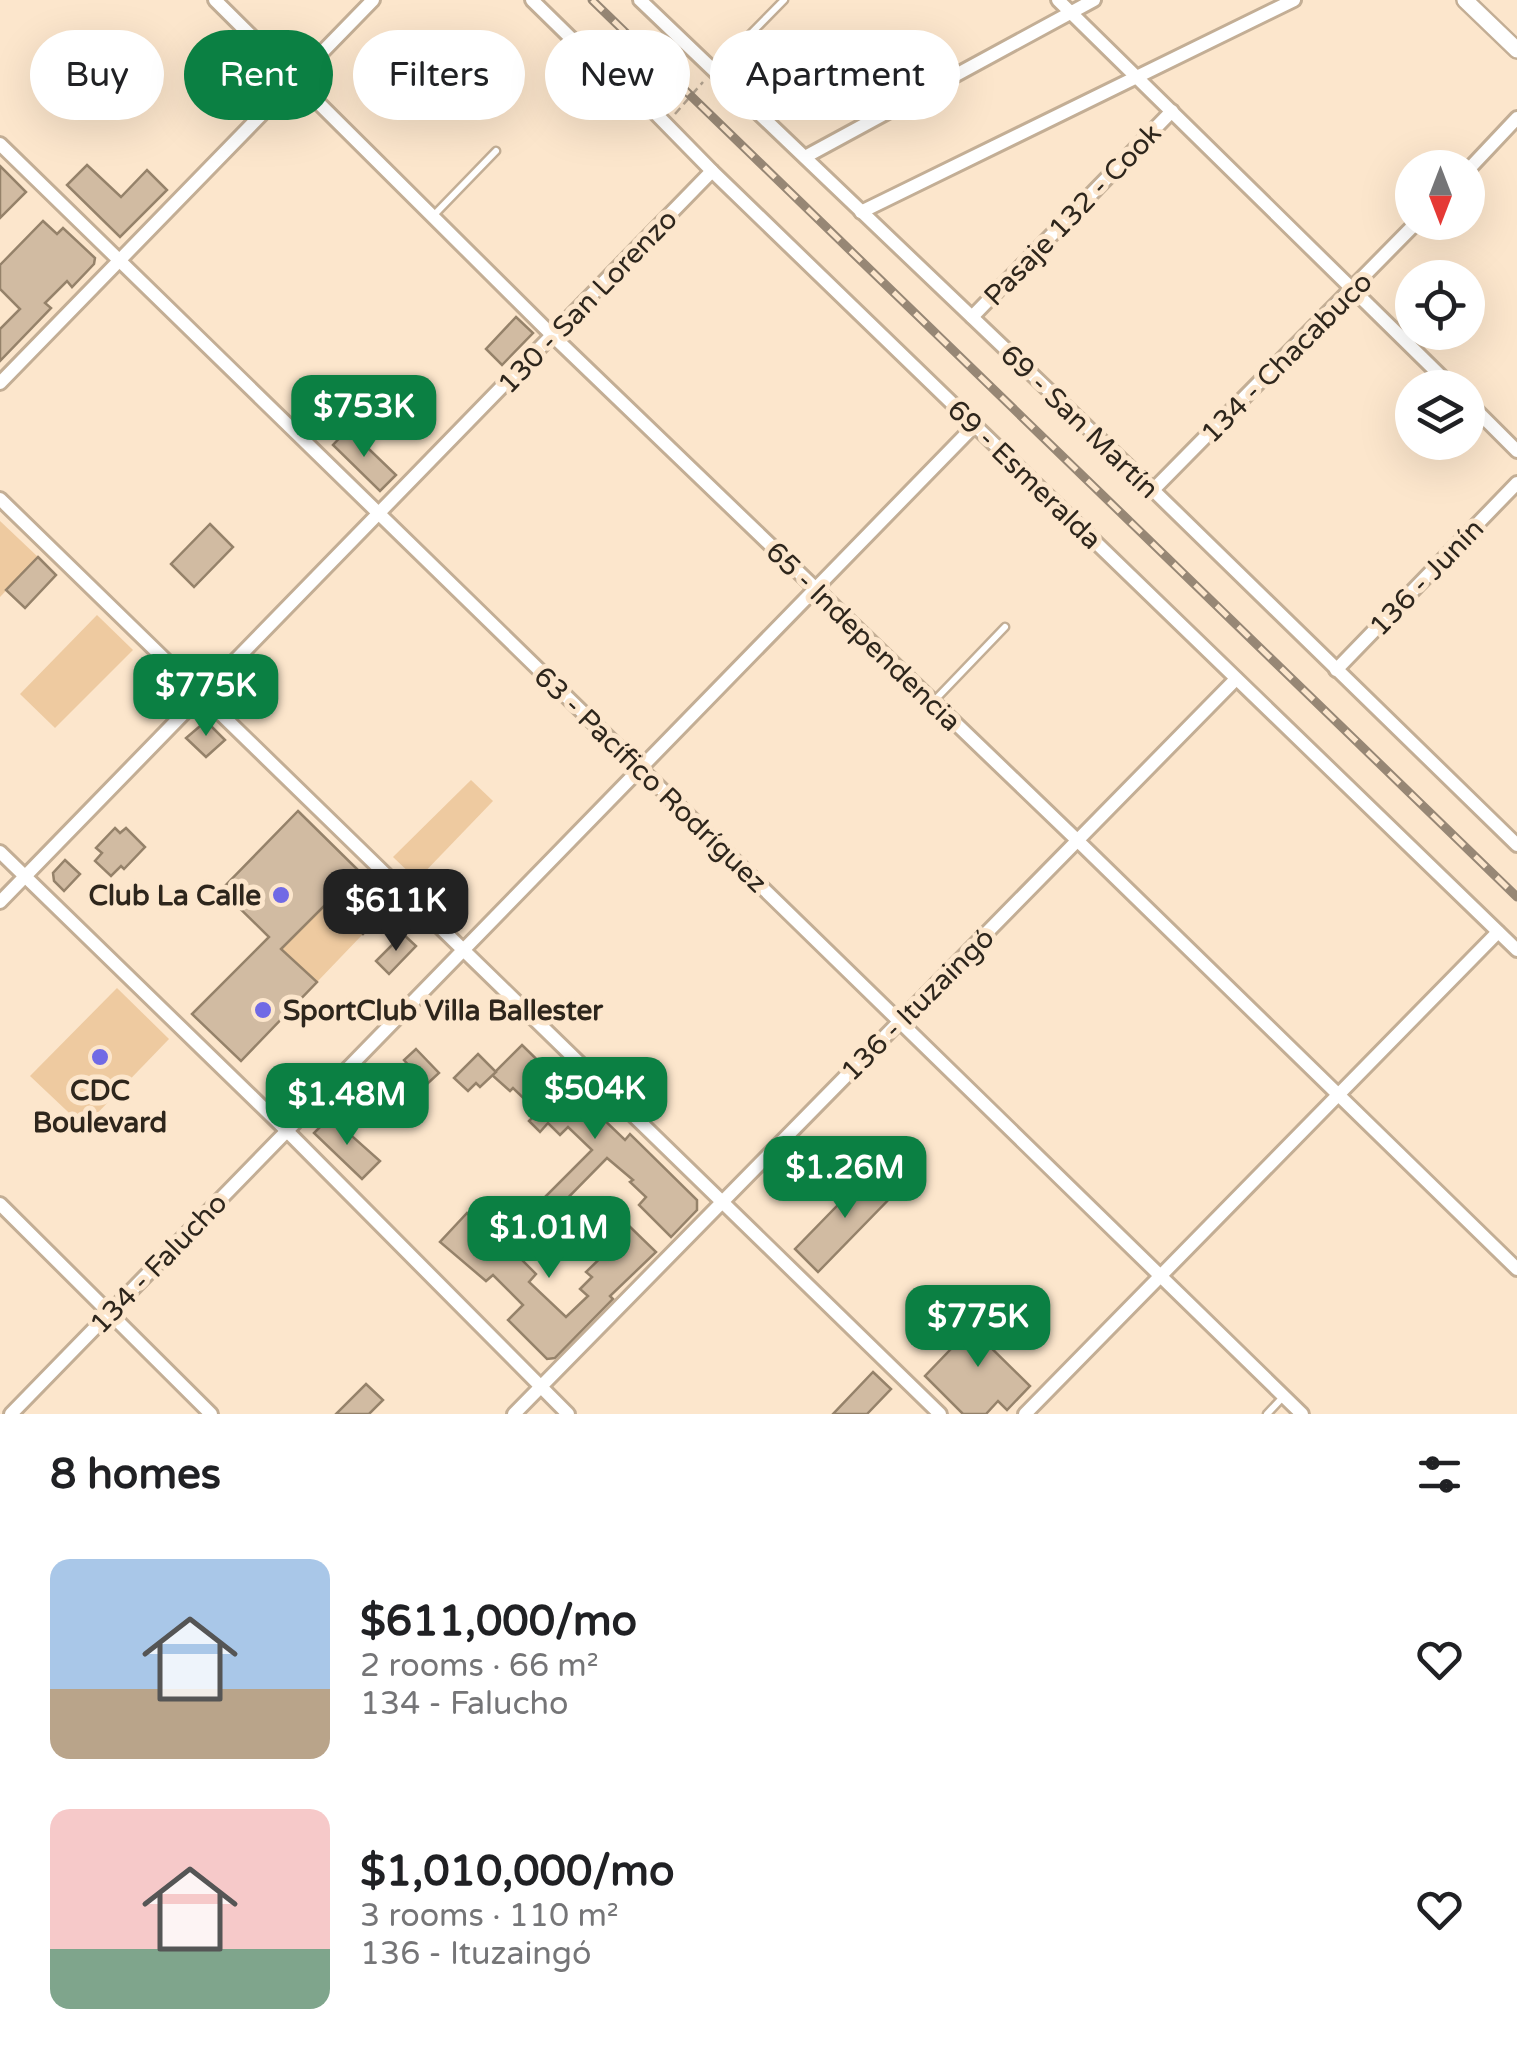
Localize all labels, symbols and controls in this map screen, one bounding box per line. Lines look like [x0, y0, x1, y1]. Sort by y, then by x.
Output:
chip: Buy [30, 30, 164, 120]
chip: Rent [184, 30, 333, 120]
chip: Filters [353, 30, 525, 120]
chip: New [545, 30, 690, 120]
chip: Apartment [710, 30, 960, 120]
street label: Pasaje 132 - Cook [977, 116, 1168, 313]
north arrow [1395, 150, 1485, 240]
map controls [1395, 150, 1485, 460]
street label: 130 - San Lorenzo [491, 202, 684, 401]
button: locate [1395, 260, 1485, 350]
street label: 134 - Chacabuco [1194, 265, 1379, 450]
street label: 69 - San Martín [993, 338, 1165, 506]
button: layers [1395, 370, 1485, 460]
pin: $753K [294, 375, 434, 460]
text: $753K [313, 388, 415, 426]
street label: 69 - Esmeralda [940, 393, 1108, 557]
street label: 136 - Junín [1362, 512, 1491, 643]
street label: 65 - Independencia [759, 535, 968, 739]
pin: $775K [136, 654, 276, 739]
street label: 63 - Pacífico Rodríguez [527, 660, 774, 900]
text: $775K [155, 667, 257, 705]
pin: $611K [326, 869, 466, 954]
place label: Club La Calle [88, 879, 261, 913]
text: $611K [345, 882, 447, 920]
marker: Club La Calle [270, 884, 292, 906]
street label: 136 - Ituzaingó [834, 921, 1001, 1088]
place label: SportClub Villa Ballester [283, 994, 604, 1028]
marker: SportClub Villa Ballester [252, 999, 274, 1021]
marker: CDC Boulevard [89, 1046, 111, 1068]
pin: $504K [525, 1057, 665, 1142]
pin: $1.48M [266, 1063, 428, 1148]
text: $504K [544, 1070, 646, 1108]
place label: CDC Boulevard [33, 1074, 167, 1140]
text: $1.48M [288, 1076, 406, 1114]
pin: $1.26M [764, 1136, 926, 1221]
text: $1.26M [785, 1149, 905, 1187]
street label: 134 - Falucho [83, 1186, 234, 1341]
pin: $1.01M [468, 1196, 630, 1281]
text: $1.01M [489, 1209, 609, 1247]
pin: $775K [908, 1285, 1048, 1370]
text: $775K [927, 1298, 1029, 1336]
icon: filters [1412, 1447, 1467, 1502]
text: 8 homes [50, 1449, 221, 1500]
text: $611,000/mo [360, 1596, 637, 1647]
icon: home [130, 1599, 250, 1719]
icon: heart [1412, 1632, 1467, 1687]
text: 2 rooms · 66 m² [360, 1647, 599, 1685]
text: 134 - Falucho [360, 1685, 568, 1723]
text: $1,010,000/mo [360, 1846, 674, 1897]
icon: home [130, 1849, 250, 1969]
icon: heart [1412, 1882, 1467, 1937]
text: 3 rooms · 110 m² [360, 1897, 619, 1935]
text: 136 - Ituzaingó [360, 1935, 592, 1973]

